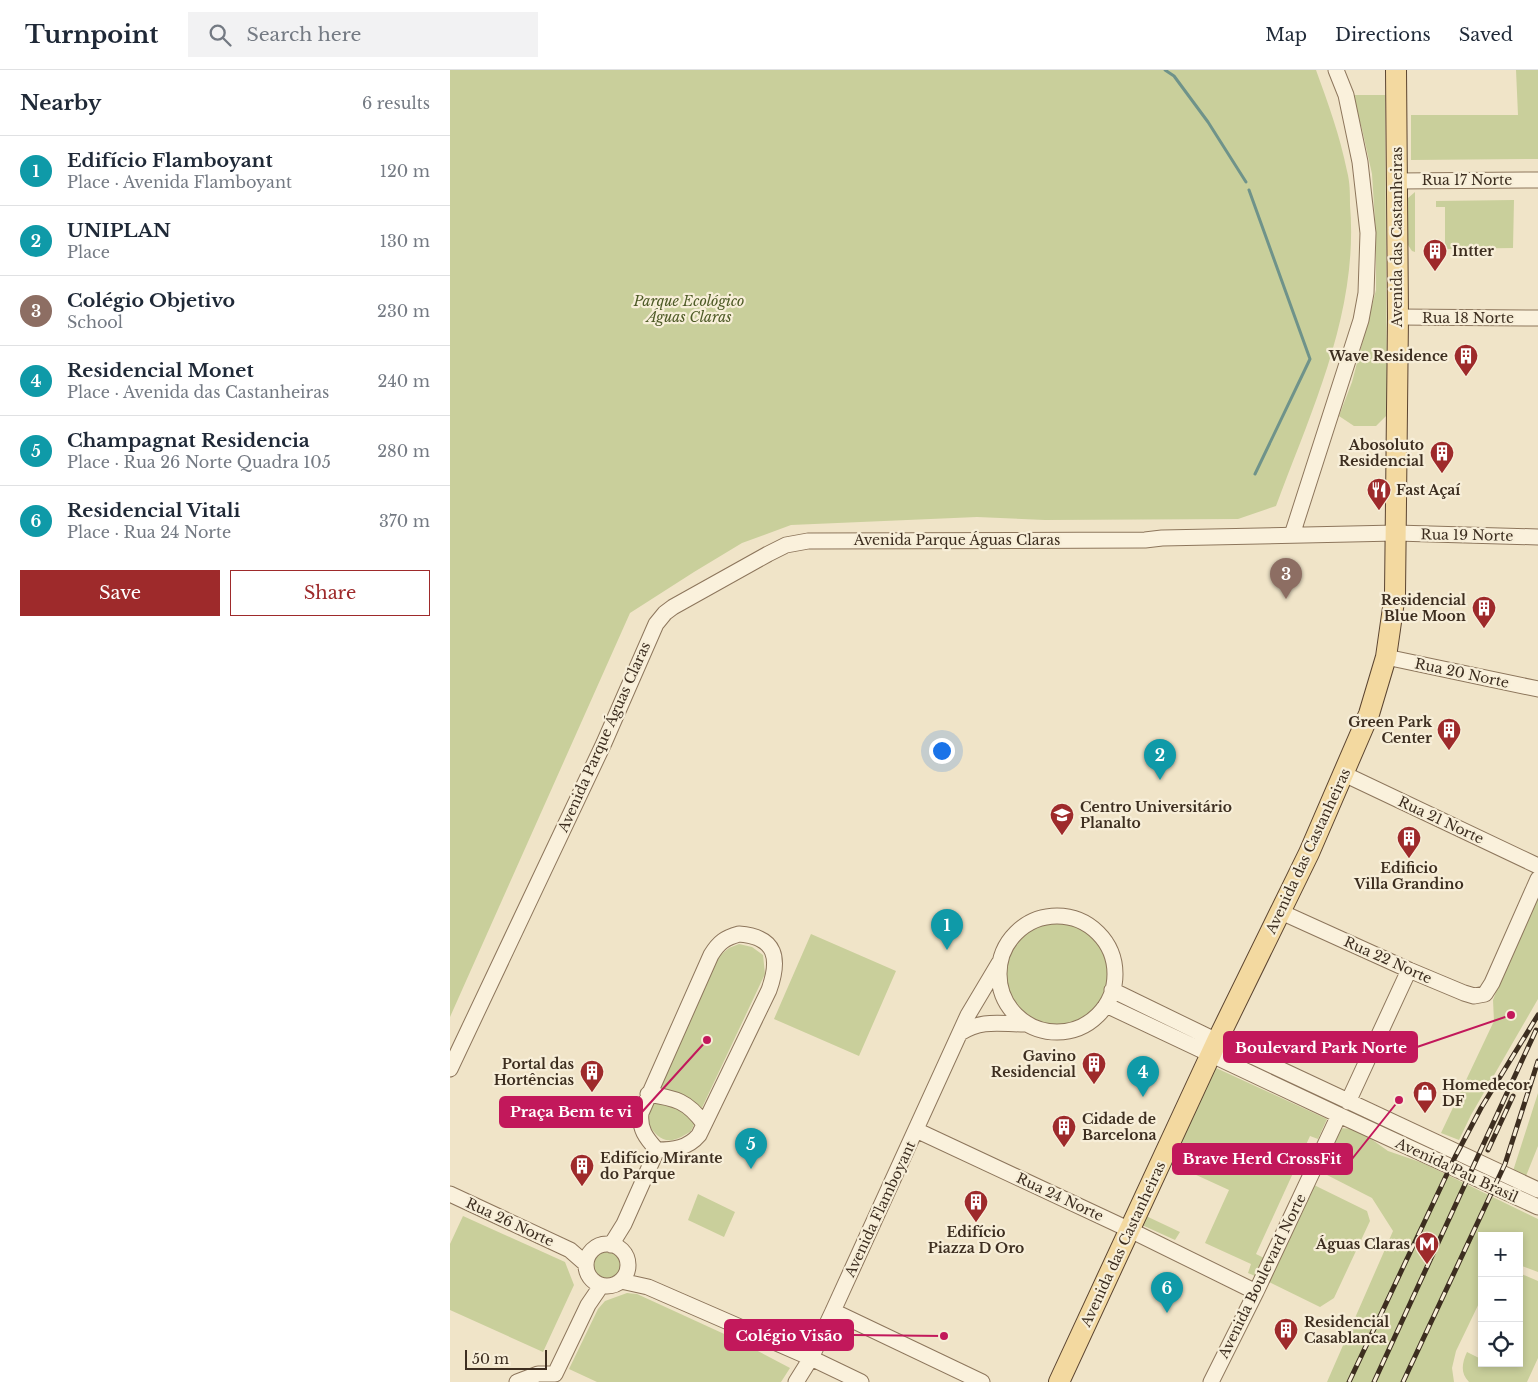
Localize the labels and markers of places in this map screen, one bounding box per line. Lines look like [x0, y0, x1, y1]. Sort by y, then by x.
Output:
building icon: Intter [1422, 238, 1448, 272]
place label: Intter [1452, 242, 1494, 260]
building icon: Wave Residence [1453, 343, 1479, 377]
place label: Wave Residence [1328, 347, 1448, 365]
place label: Abosoluto Residencial [1339, 436, 1424, 470]
building icon: Abosoluto Residencial [1429, 440, 1455, 474]
restaurant icon: Fast Açaí [1366, 477, 1392, 511]
place label: Fast Açaí [1396, 481, 1460, 499]
pin: 3 [1270, 558, 1302, 599]
place label: Residencial Blue Moon [1381, 591, 1466, 625]
building icon: Residencial Blue Moon [1471, 595, 1497, 629]
place label: Green Park Center [1348, 713, 1433, 747]
building icon: Green Park Center [1436, 717, 1462, 751]
pin: 2 [1144, 739, 1176, 780]
place label: Centro Universitário Planalto [1080, 798, 1232, 832]
school or university icon: Centro Universitário Planalto [1049, 802, 1075, 836]
building icon: Edificio Villa Grandino [1396, 825, 1422, 859]
place label: Edificio Villa Grandino [1353, 859, 1464, 893]
pin: 1 [931, 909, 963, 950]
callout: Boulevard Park Norte [1224, 1032, 1417, 1062]
place label: Gavino Residencial [991, 1047, 1076, 1081]
building icon: Gavino Residencial [1081, 1051, 1107, 1085]
place label: Portal das Hortências [494, 1055, 574, 1089]
pin: 4 [1127, 1056, 1159, 1097]
building icon: Portal das Hortências [579, 1059, 605, 1093]
place label: Homedecor DF [1442, 1076, 1530, 1110]
shop icon: Homedecor DF [1412, 1080, 1438, 1114]
callout: Praça Bem te vi [500, 1097, 642, 1127]
place label: Cidade de Barcelona [1082, 1110, 1157, 1144]
building icon: Cidade de Barcelona [1051, 1114, 1077, 1148]
pin: 5 [735, 1128, 767, 1169]
callout: Brave Herd CrossFit [1173, 1144, 1352, 1174]
place label: Edifício Mirante do Parque [600, 1149, 722, 1183]
building icon: Edifício Mirante do Parque [569, 1153, 595, 1187]
building icon: Edifício Piazza D Oro [963, 1189, 989, 1223]
place label: Edifício Piazza D Oro [928, 1223, 1024, 1257]
metro station icon: Águas Claras [1414, 1231, 1440, 1265]
place label: Águas Claras [1315, 1235, 1410, 1253]
pin: 6 [1151, 1272, 1183, 1313]
place label: Residencial Casablanca [1304, 1313, 1389, 1347]
building icon: Residencial Casablanca [1273, 1317, 1299, 1351]
callout: Colégio Visão [725, 1320, 853, 1350]

